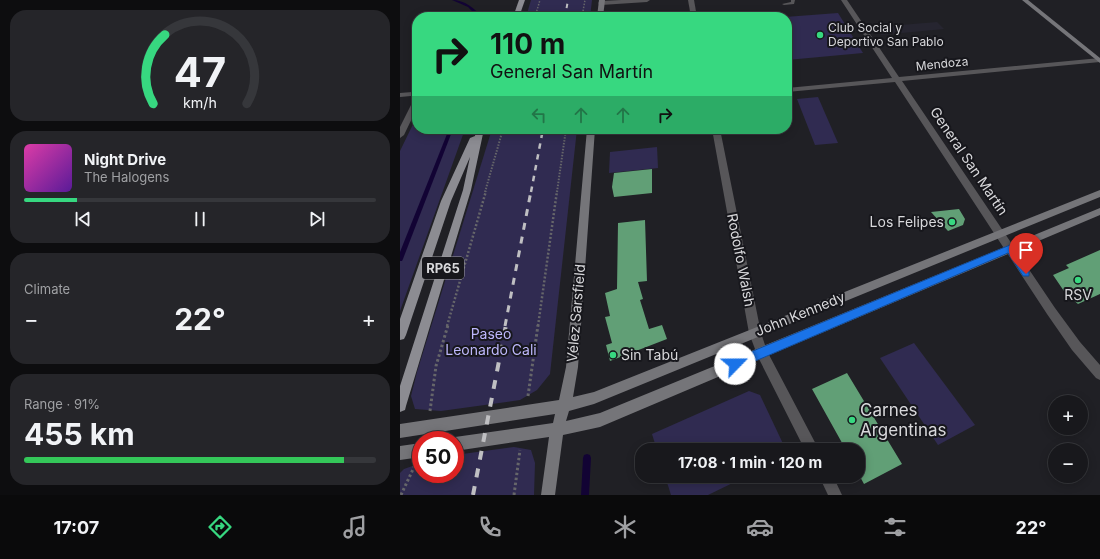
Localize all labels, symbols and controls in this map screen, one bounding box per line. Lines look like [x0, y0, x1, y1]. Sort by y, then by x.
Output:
place label: Club Social y Deportivo San Pablo [828, 20, 944, 49]
text: 110 m [490, 27, 565, 61]
icon: right [424, 28, 476, 80]
marker: Club Social y Deportivo San Pablo [815, 30, 825, 40]
text: 47 [174, 46, 226, 96]
street label: Mendoza [915, 53, 969, 74]
text: General San Martín [490, 61, 653, 82]
text: km/h [183, 93, 217, 110]
street label: General San Martín [927, 103, 1012, 218]
icon: left [528, 104, 550, 126]
icon: ahead [570, 104, 592, 126]
icon: ahead [612, 104, 634, 126]
icon: right [654, 104, 676, 126]
text: Night Drive [84, 150, 166, 169]
text: The Halogens [84, 169, 169, 185]
icon: previous [72, 208, 94, 230]
icon: pause [189, 208, 211, 230]
icon: next [306, 208, 328, 230]
street label: Rodolfo Walsh [724, 212, 759, 308]
place label: Los Felipes [870, 213, 944, 230]
marker: Los Felipes [947, 217, 957, 227]
pin [1009, 233, 1043, 274]
icon: arrive [1015, 239, 1037, 261]
road number: RP65 [422, 257, 464, 279]
street label: Vélez Sarsfield [563, 263, 588, 363]
marker: RSV [1073, 275, 1083, 285]
text: Climate [24, 281, 70, 297]
place label: RSV [1064, 286, 1092, 303]
street label: John Kennedy [753, 288, 847, 339]
text: 22° [174, 301, 226, 337]
text: − [24, 306, 39, 332]
text: + [361, 306, 376, 332]
park label: Paseo Leonardo Cali [445, 325, 537, 358]
position arrow [714, 343, 756, 385]
place label: Sin Tabú [621, 346, 678, 363]
marker: Sin Tabú [608, 350, 618, 360]
map controls [1048, 395, 1088, 483]
button: + [1048, 395, 1088, 435]
text: Range · 91% [24, 396, 100, 412]
place label: Carnes Argentinas [860, 400, 946, 440]
marker: Carnes Argentinas [847, 415, 857, 425]
text: 455 km [24, 416, 135, 452]
speed limit sign: 50 [412, 431, 464, 483]
button: − [1048, 443, 1088, 483]
text: 17:08 · 1 min · 120 m [678, 453, 822, 472]
icon: directions [206, 513, 234, 541]
icon: music [341, 513, 369, 541]
icon: phone [476, 513, 504, 541]
icon: climate [611, 513, 639, 541]
icon: car [746, 513, 774, 541]
icon: filters [881, 513, 909, 541]
text: 17:07 [53, 517, 99, 538]
text: 22° [1016, 517, 1047, 538]

